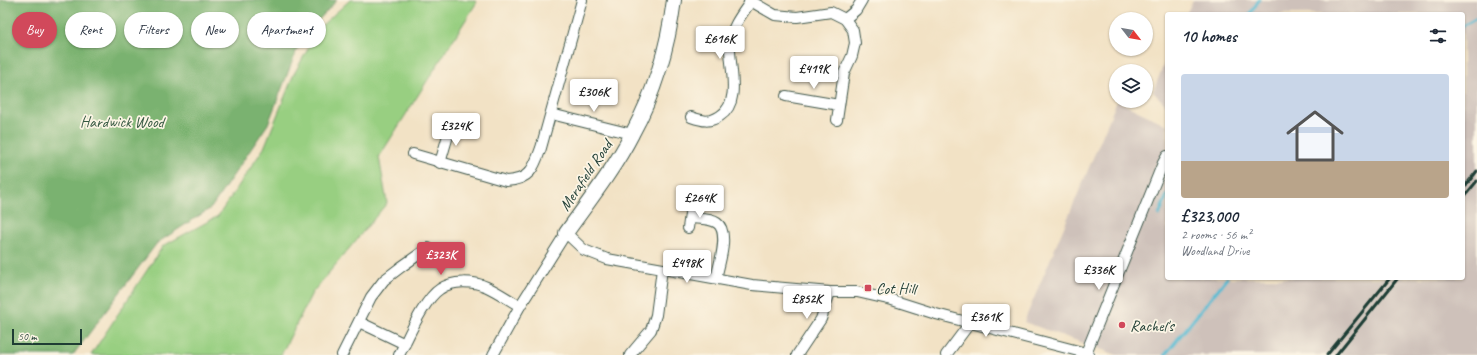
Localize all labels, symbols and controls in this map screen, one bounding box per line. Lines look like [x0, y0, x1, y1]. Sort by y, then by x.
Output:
chip: Buy [12, 12, 57, 48]
chip: Rent [65, 12, 116, 48]
chip: Filters [124, 12, 183, 48]
chip: New [191, 12, 239, 48]
chip: Apartment [247, 12, 326, 48]
north arrow [1109, 12, 1153, 56]
map controls [1109, 12, 1153, 108]
icon: filters [1427, 25, 1449, 47]
pin: £616K [692, 26, 748, 60]
text: 10 homes [1181, 26, 1237, 47]
text: £616K [705, 31, 735, 47]
pin: £419K [786, 56, 842, 90]
text: £419K [799, 61, 829, 77]
button: layers [1109, 64, 1153, 108]
pin: £306K [566, 79, 622, 113]
text: £306K [579, 84, 609, 100]
icon: home [1279, 100, 1351, 172]
park label: Hardwick Wood [80, 112, 167, 132]
pin: £324K [428, 113, 484, 147]
text: £324K [441, 118, 471, 134]
street label: Merafield Road [555, 134, 618, 215]
pin: £264K [672, 185, 728, 219]
text: £264K [685, 190, 715, 206]
text: £323,000 [1181, 206, 1238, 227]
text: 2 rooms · 56 m² [1181, 227, 1251, 243]
pin: £323K [413, 242, 469, 276]
text: Woodland Drive [1181, 243, 1249, 259]
text: £323K [426, 247, 456, 263]
pin: £498K [659, 250, 715, 284]
text: £498K [672, 255, 702, 271]
pin: £336K [1071, 257, 1127, 291]
text: £336K [1084, 262, 1114, 278]
place label: Cot Hill [876, 279, 919, 299]
marker: Cot Hill [863, 283, 873, 293]
pin: £852K [779, 286, 835, 320]
text: £852K [792, 291, 822, 307]
pin: £361K [958, 304, 1014, 338]
text: £361K [971, 309, 1001, 325]
place label: Rachel's [1130, 316, 1175, 336]
marker: Rachel's [1117, 320, 1127, 330]
scale bar [12, 327, 82, 346]
text: 50 m [18, 329, 37, 343]

